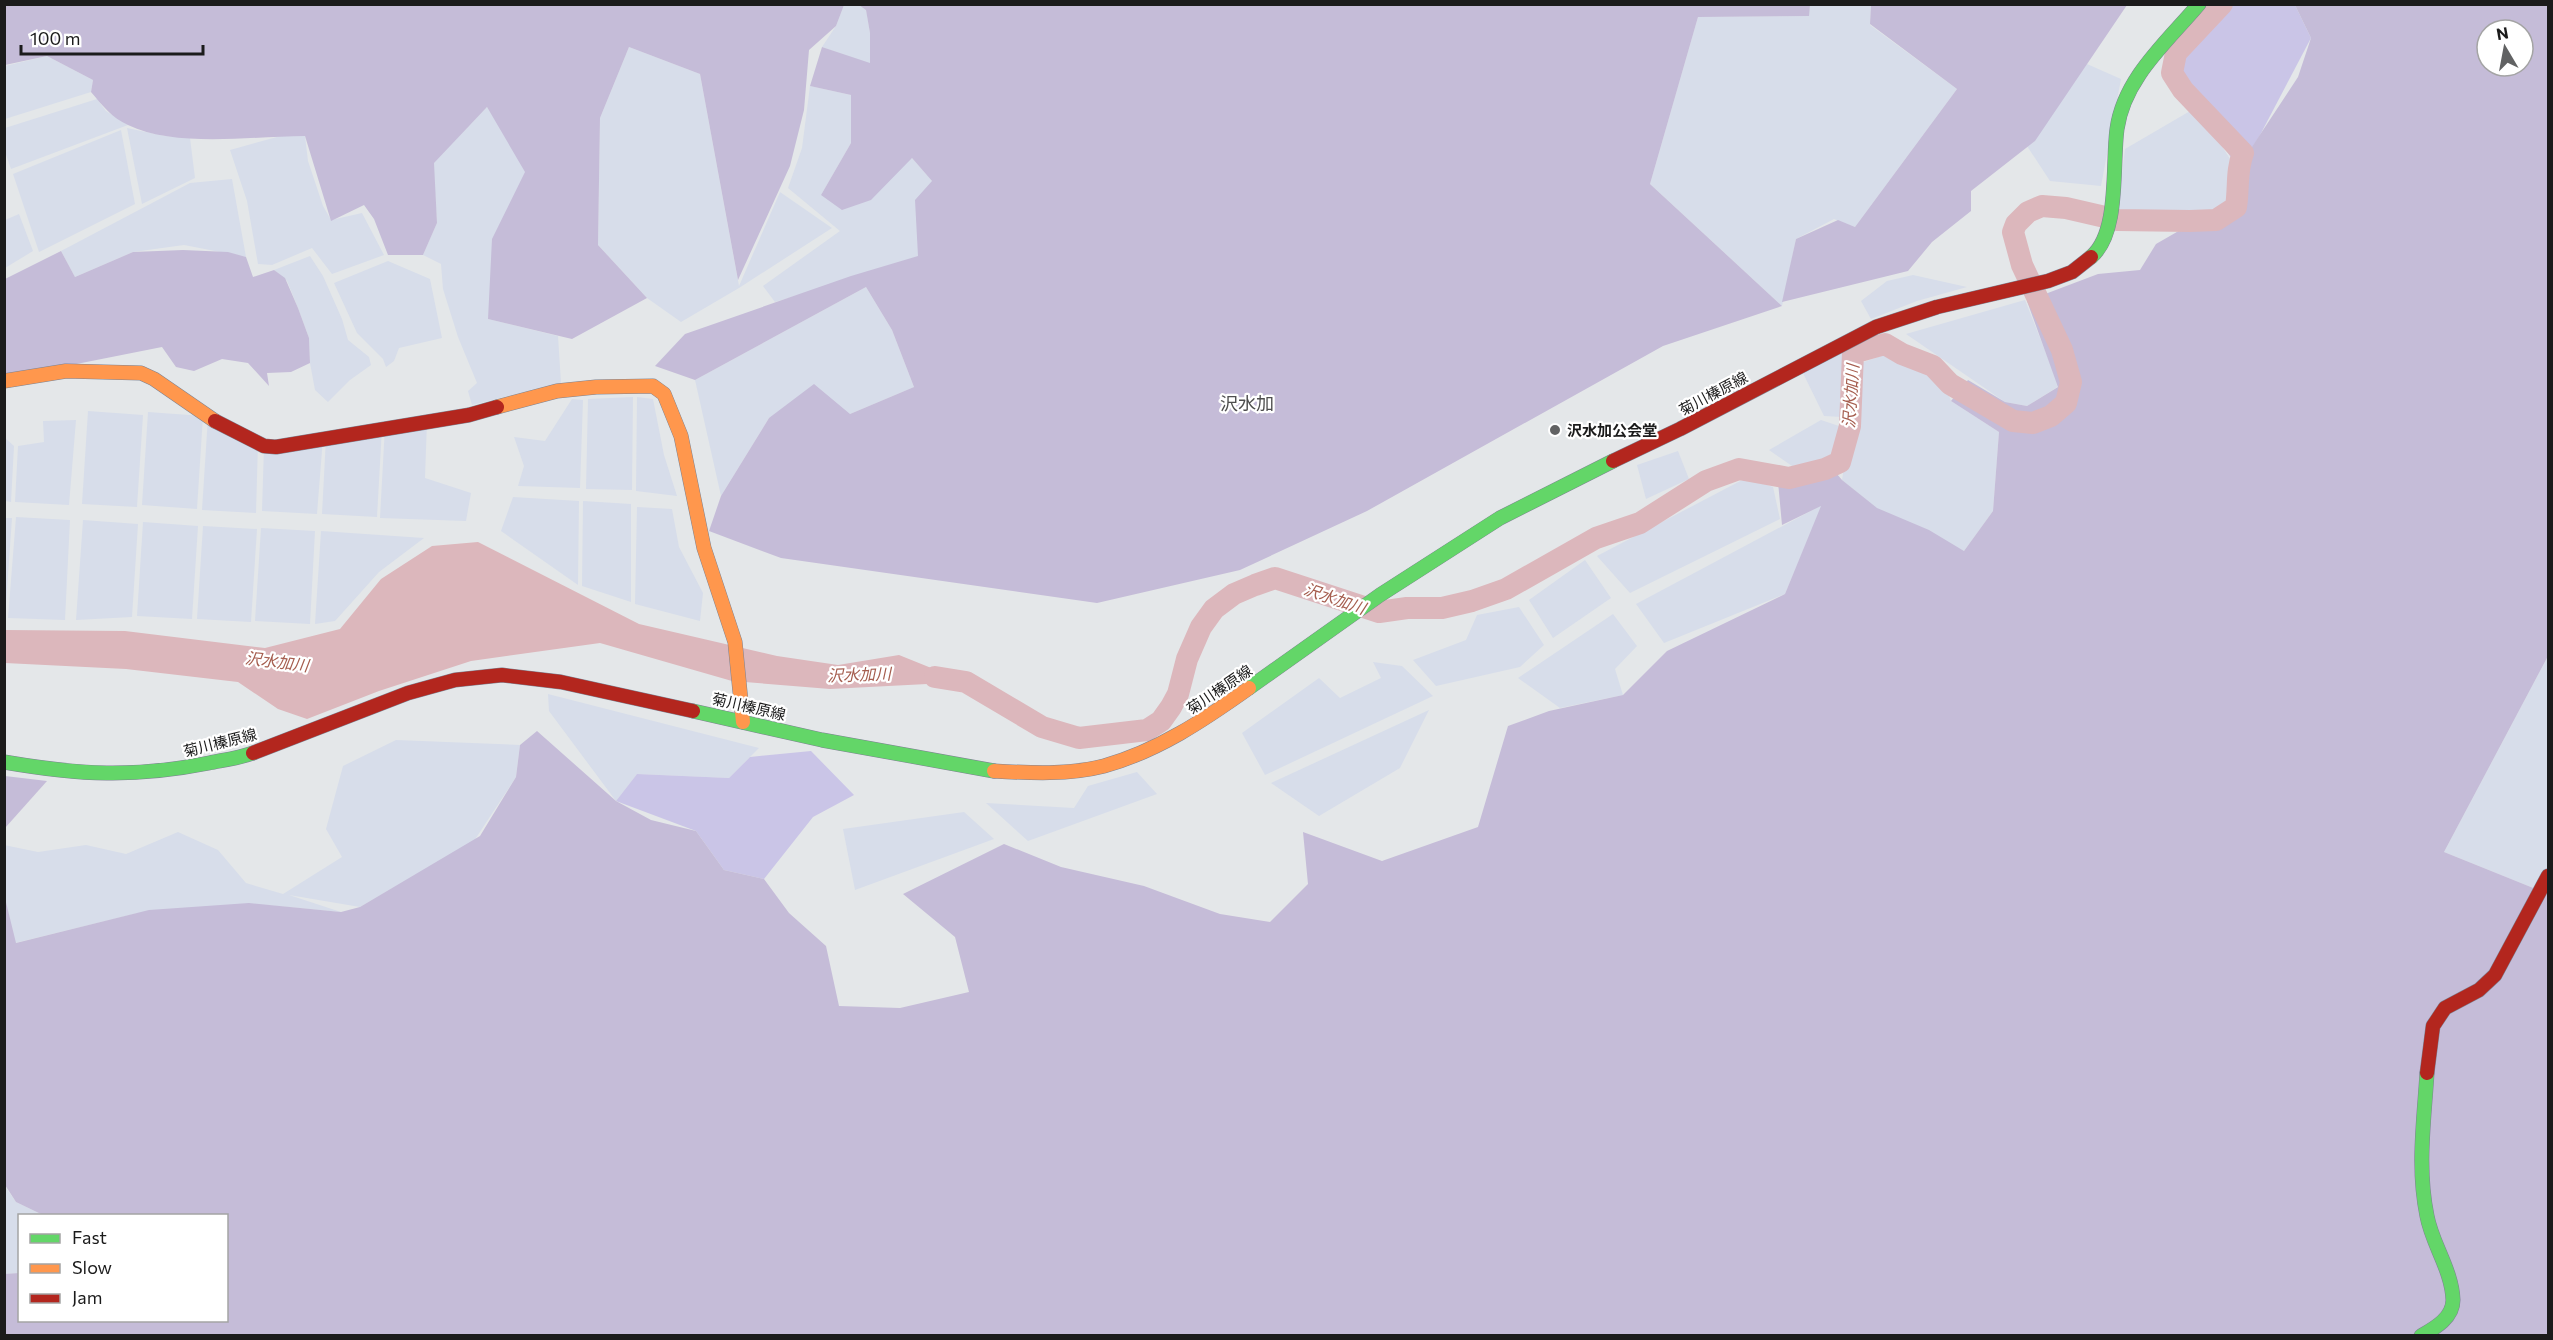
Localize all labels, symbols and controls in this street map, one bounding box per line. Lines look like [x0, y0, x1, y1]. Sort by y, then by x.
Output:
scale bar [21, 18, 202, 56]
north arrow [2475, 18, 2535, 78]
text: N [2495, 22, 2510, 43]
text: 100 m [30, 27, 80, 49]
water label: 沢水加川 [1838, 361, 1862, 429]
street label: 菊川榛原線 [1676, 367, 1750, 419]
district label: 沢水加 [1220, 392, 1274, 414]
place label: 沢水加公会堂 [1567, 421, 1657, 439]
marker: 沢水加公会堂 [1548, 423, 1562, 437]
water label: 沢水加川 [1302, 579, 1370, 618]
water label: 沢水加川 [244, 648, 312, 675]
street label: 菊川榛原線 [1183, 661, 1255, 717]
water label: 沢水加川 [827, 663, 893, 685]
street label: 菊川榛原線 [710, 689, 788, 723]
street label: 菊川榛原線 [181, 724, 259, 760]
legend [18, 1214, 228, 1322]
text: Fast [72, 1226, 107, 1248]
text: Slow [72, 1256, 112, 1278]
text: Jam [72, 1286, 102, 1308]

